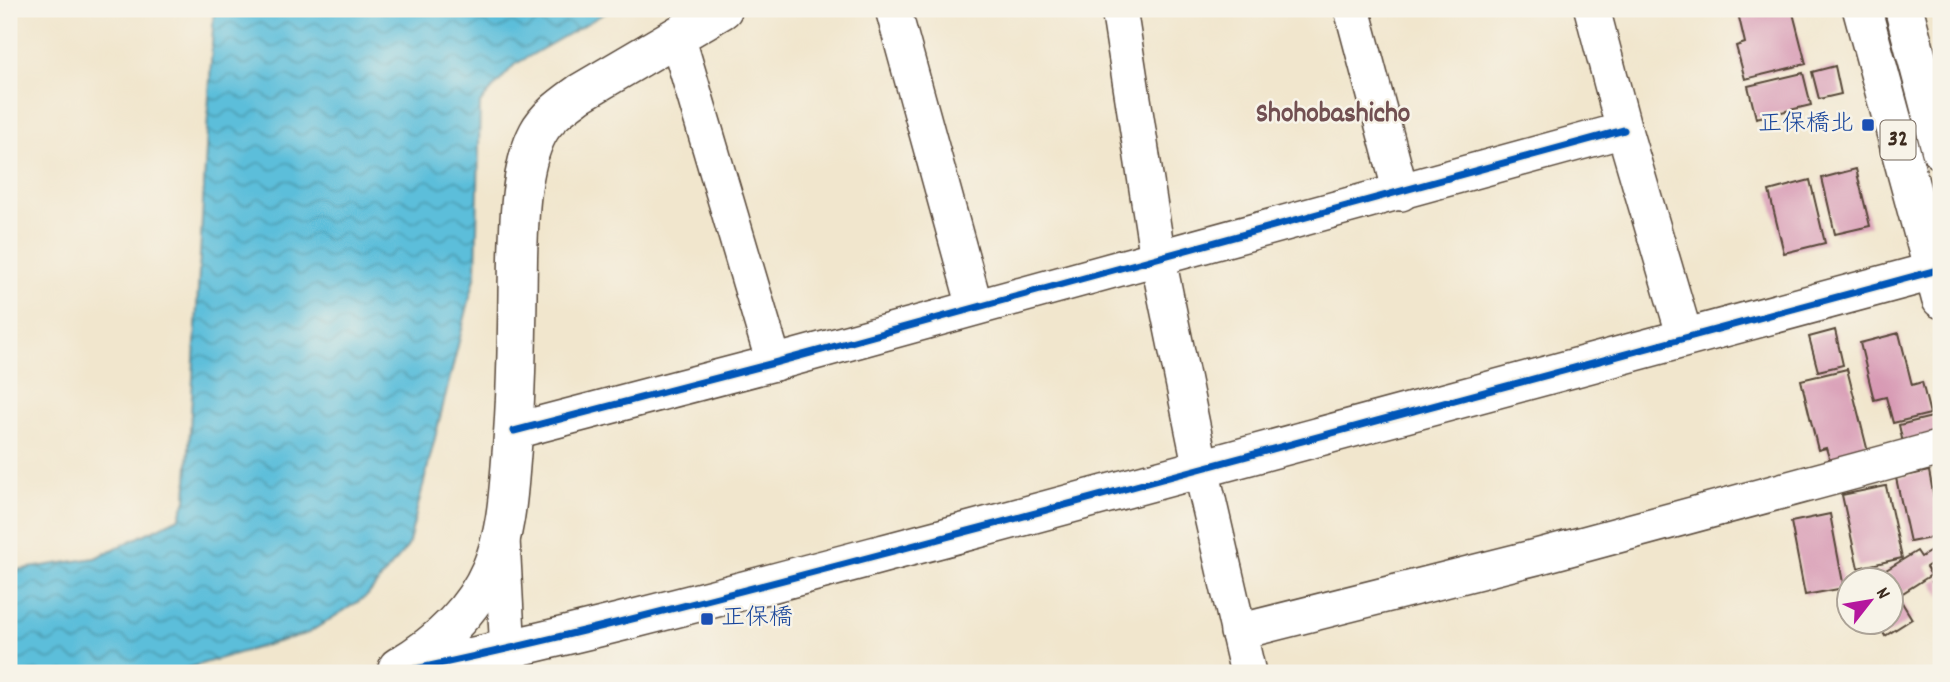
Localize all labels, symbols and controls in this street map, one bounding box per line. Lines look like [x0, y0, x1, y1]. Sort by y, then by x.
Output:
district label: Shohobashicho [1256, 96, 1410, 136]
place label: 正保橋北 [1758, 108, 1854, 142]
marker: 正保橋北 [1860, 117, 1876, 133]
road number: 32 [1881, 120, 1916, 160]
north arrow [1834, 566, 1904, 636]
text: N [1868, 583, 1896, 605]
place label: 正保橋 [721, 602, 793, 636]
marker: 正保橋 [699, 611, 715, 627]

